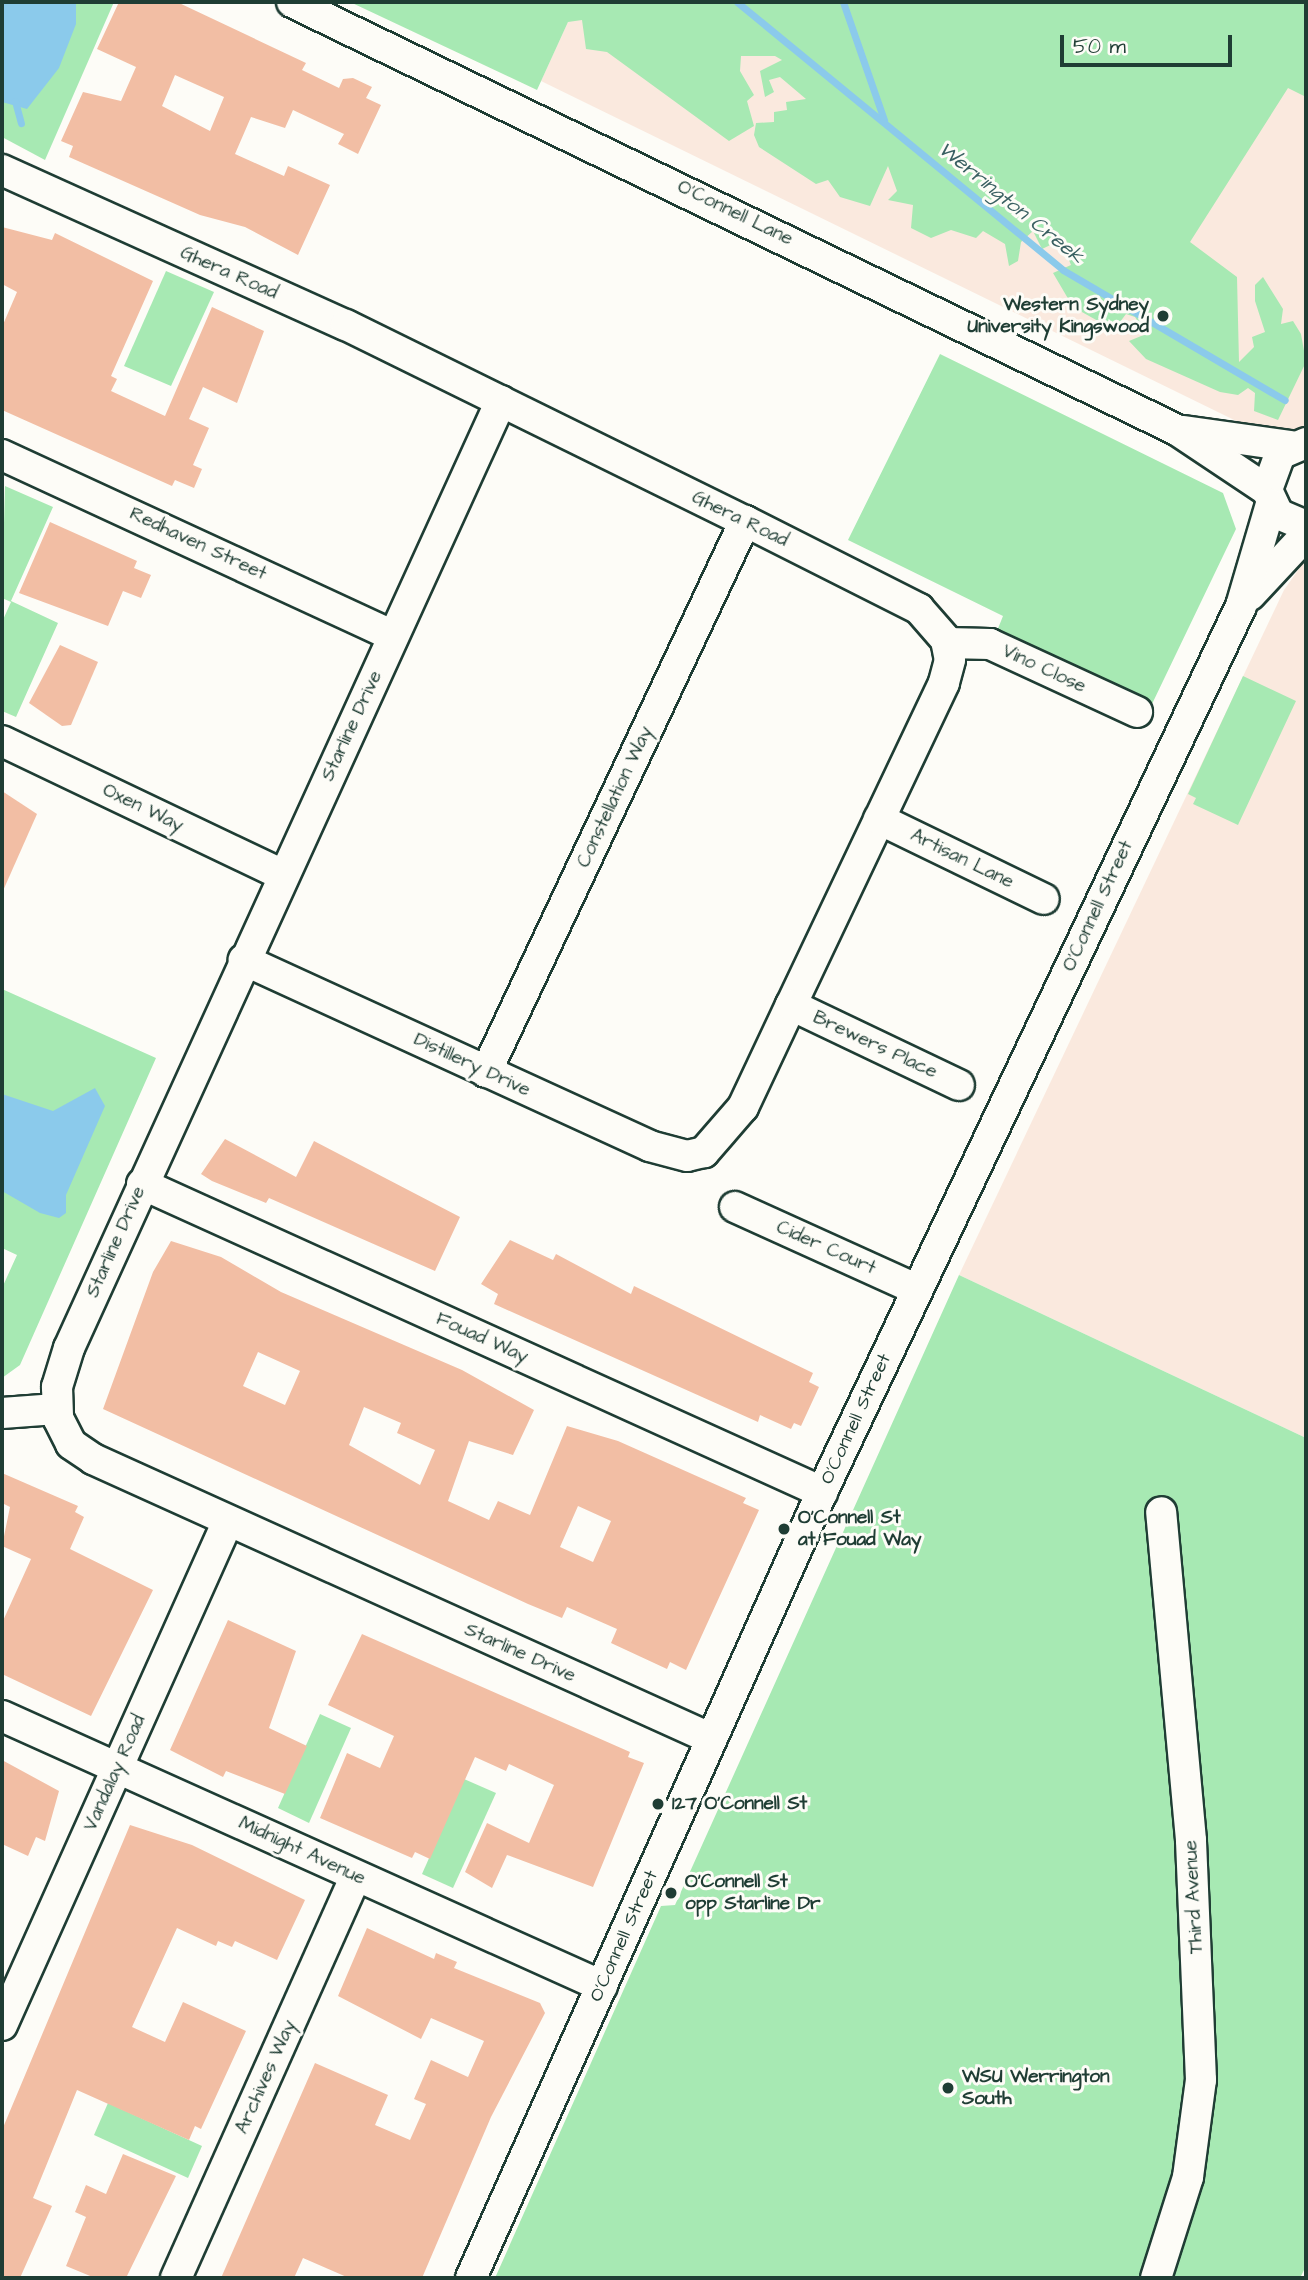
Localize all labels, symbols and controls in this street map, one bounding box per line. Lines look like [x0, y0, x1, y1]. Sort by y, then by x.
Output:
scale bar [1063, 21, 1234, 65]
text: 50 m [1073, 32, 1126, 61]
water label: Werrington Creek [933, 137, 1089, 269]
street label: O'Connell Lane [674, 175, 796, 251]
street label: Ghera Road [177, 241, 281, 305]
place label: Western Sydney University Kingswood [968, 294, 1149, 338]
marker: Western Sydney University Kingswood [1155, 308, 1171, 324]
street label: Ghera Road [688, 486, 792, 552]
street label: Redhaven Street [126, 502, 270, 586]
street label: Vino Close [999, 640, 1089, 698]
street label: Starline Drive [317, 667, 387, 785]
street label: Constellation Way [572, 723, 658, 871]
street label: Oxen Way [99, 779, 187, 837]
street label: Artisan Lane [907, 824, 1017, 894]
street label: O'Connell Street [1058, 837, 1138, 975]
street label: Brewers Place [809, 1006, 941, 1084]
street label: Distillery Drive [410, 1028, 534, 1102]
street label: Starline Drive [81, 1183, 151, 1301]
street label: Cider Court [773, 1216, 879, 1280]
street label: Fouad Way [432, 1308, 532, 1368]
street label: O'Connell Street [816, 1350, 896, 1488]
place label: O'Connell St at Fouad Way [798, 1507, 921, 1551]
marker: O'Connell St at Fouad Way [776, 1521, 792, 1537]
street label: Starline Drive [461, 1618, 579, 1688]
street label: Vandalay Road [79, 1711, 151, 1835]
place label: 127 O'Connell St [672, 1793, 807, 1815]
marker: 127 O'Connell St [650, 1796, 666, 1812]
street label: Midnight Avenue [235, 1812, 369, 1890]
street label: Third Avenue [1180, 1840, 1208, 1954]
street label: O'Connell Street [585, 1867, 663, 2005]
place label: O'Connell St opp Starline Dr [685, 1871, 821, 1915]
marker: O'Connell St opp Starline Dr [663, 1885, 679, 1901]
street label: Archives Way [231, 2017, 301, 2137]
place label: WSU Werrington South [962, 2066, 1110, 2110]
marker: WSU Werrington South [940, 2080, 956, 2096]

